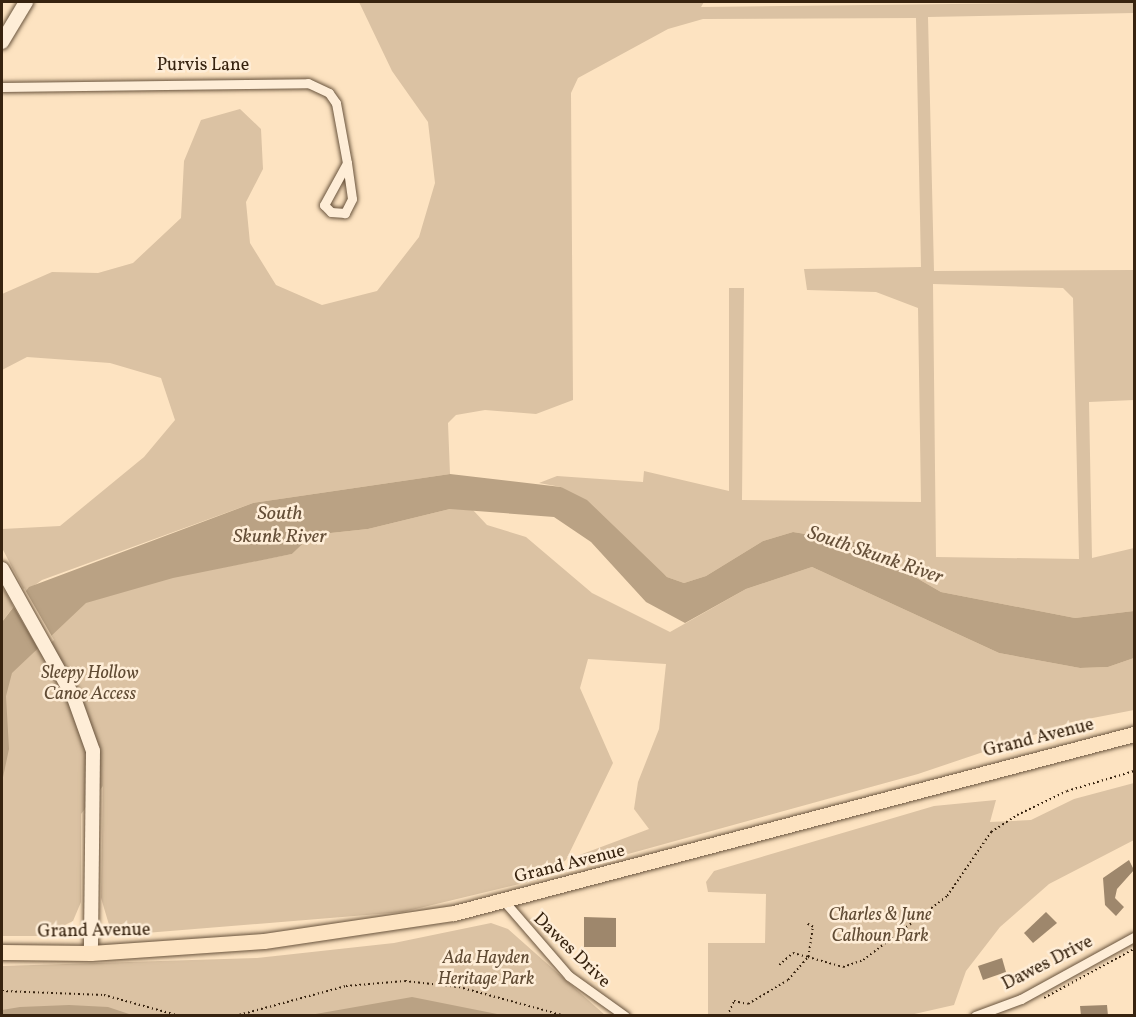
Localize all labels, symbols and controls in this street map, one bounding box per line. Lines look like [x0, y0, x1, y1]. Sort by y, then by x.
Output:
street label: Purvis Lane [157, 55, 249, 77]
water label: South Skunk River [233, 503, 327, 550]
water label: South Skunk River [804, 522, 946, 590]
park label: Sleepy Hollow Canoe Access [41, 664, 139, 706]
street label: Grand Avenue [982, 715, 1096, 763]
street label: Grand Avenue [513, 841, 627, 889]
park label: Charles & June Calhoun Park [828, 906, 932, 948]
street label: Dawes Drive [528, 909, 614, 993]
street label: Grand Avenue [37, 920, 151, 944]
street label: Dawes Drive [999, 932, 1097, 996]
park label: Ada Hayden Heritage Park [438, 949, 534, 992]

